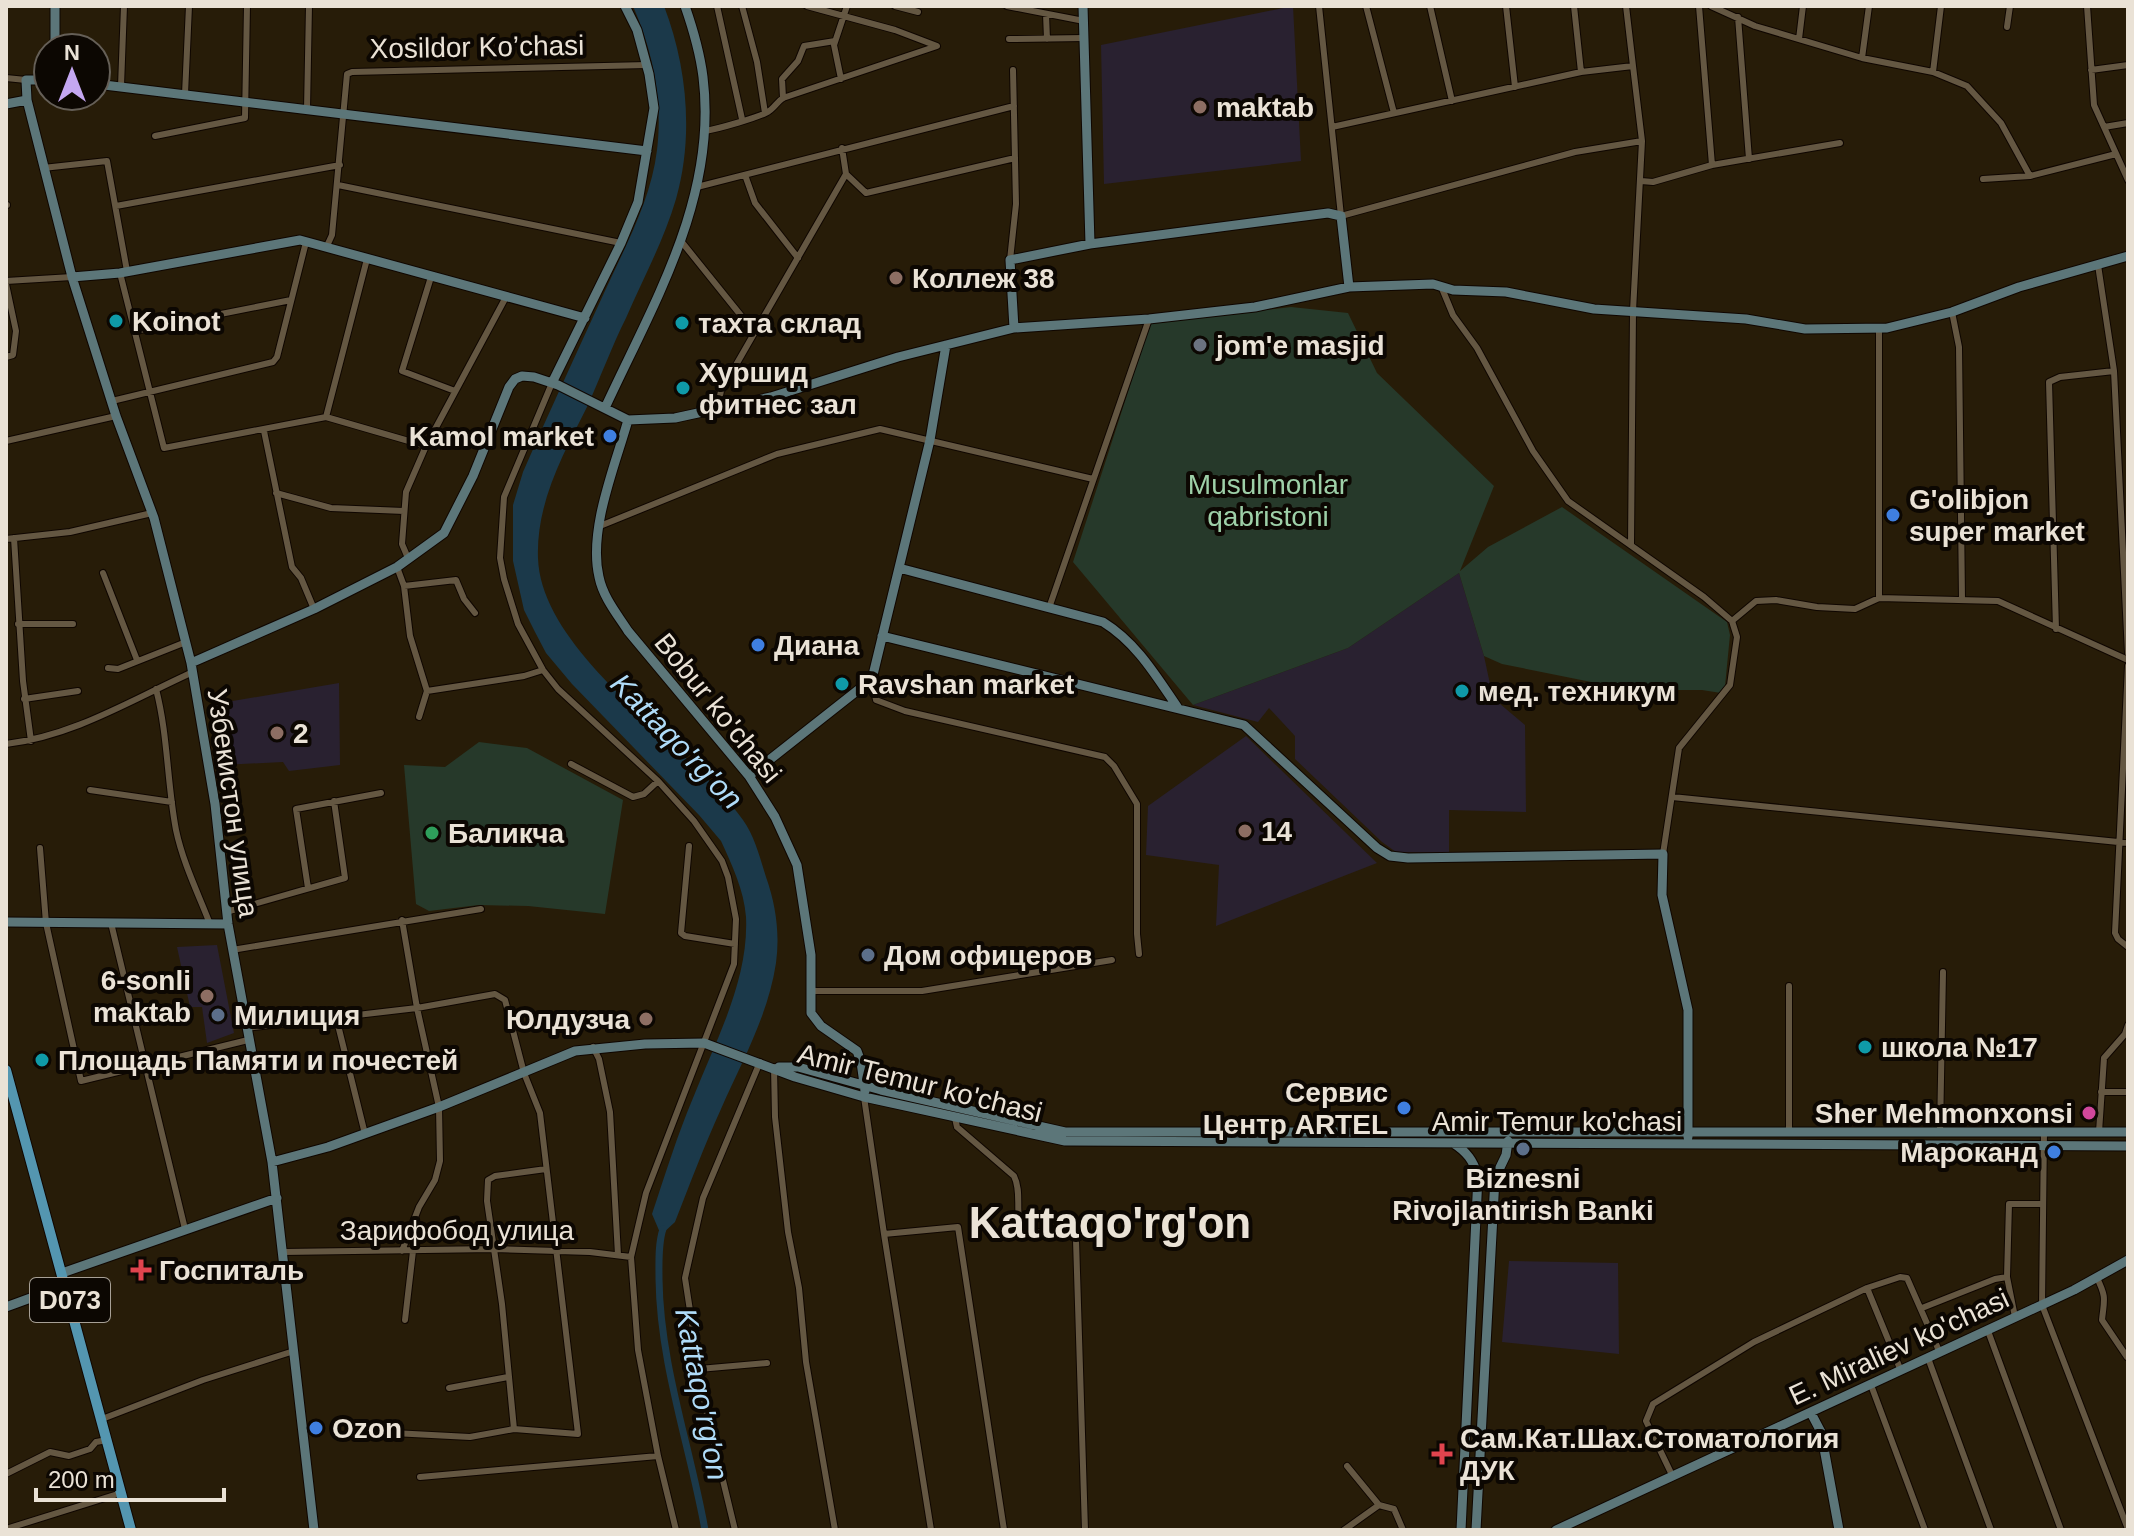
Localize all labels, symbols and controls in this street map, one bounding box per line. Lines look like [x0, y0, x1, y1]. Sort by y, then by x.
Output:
street label: Xosildor Ko’chasi [369, 30, 585, 64]
north arrow [32, 32, 112, 112]
text: N [64, 40, 80, 65]
place label: maktab [1216, 92, 1314, 123]
marker: maktab [1191, 98, 1209, 116]
place label: Коллеж 38 [912, 263, 1055, 294]
marker: Коллеж 38 [887, 269, 905, 287]
place label: Koinot [132, 306, 221, 337]
place label: тахта склад [698, 308, 861, 339]
marker: Koinot [107, 312, 125, 330]
marker: тахта склад [673, 314, 691, 332]
place label: jom'e masjid [1215, 330, 1385, 361]
marker: jom'e masjid [1191, 336, 1209, 354]
place label: Хуршид фитнес зал [699, 357, 857, 420]
marker: Хуршид фитнес зал [674, 379, 692, 397]
place label: Kamol market [409, 421, 594, 452]
marker: Kamol market [601, 427, 619, 445]
park label: Musulmonlar qabristoni [1188, 469, 1348, 532]
place label: G'olibjon super market [1909, 484, 2085, 547]
marker: G'olibjon super market [1884, 506, 1902, 524]
street label: Bobur ko'chasi [648, 627, 788, 789]
place label: Диана [774, 630, 860, 661]
marker: Диана [749, 636, 767, 654]
water label: Kattaqo'rg'on [604, 667, 750, 815]
place label: Ravshan market [858, 669, 1074, 700]
marker: Ravshan market [833, 675, 851, 693]
place label: мед. техникум [1478, 676, 1676, 707]
marker: мед. техникум [1453, 682, 1471, 700]
street label: Узбекистон улица [202, 687, 264, 920]
place label: 2 [293, 718, 309, 749]
marker: 2 [268, 724, 286, 742]
place label: 14 [1261, 816, 1293, 847]
place label: Баликча [448, 818, 565, 849]
marker: 14 [1236, 822, 1254, 840]
marker: Баликча [423, 824, 441, 842]
place label: Дом офицеров [884, 940, 1093, 971]
marker: Дом офицеров [859, 946, 877, 964]
place label: 6-sonli maktab [93, 965, 191, 1028]
marker: 6-sonli maktab [198, 987, 216, 1005]
place label: Милиция [234, 1000, 360, 1031]
place label: Юлдузча [506, 1004, 630, 1035]
marker: Милиция [209, 1006, 227, 1024]
marker: Юлдузча [637, 1010, 655, 1028]
place label: школа №17 [1881, 1032, 2038, 1063]
street label: Amir Temur ko'chasi [795, 1038, 1045, 1128]
marker: школа №17 [1856, 1038, 1874, 1056]
place label: Площадь Памяти и почестей [58, 1045, 458, 1076]
marker: Площадь Памяти и почестей [33, 1051, 51, 1069]
place label: Сервис Центр ARTEL [1203, 1077, 1388, 1140]
place label: Sher Mehmonxonsi [1815, 1098, 2073, 1129]
marker: Сервис Центр ARTEL [1395, 1099, 1413, 1117]
marker: Sher Mehmonxonsi [2080, 1104, 2098, 1122]
street label: Amir Temur ko'chasi [1432, 1106, 1682, 1137]
place label: Мароканд [1900, 1137, 2038, 1168]
marker: Biznesni Rivojlantirish Banki [1514, 1140, 1532, 1158]
marker: Мароканд [2045, 1143, 2063, 1161]
place label: Biznesni Rivojlantirish Banki [1392, 1163, 1654, 1226]
district label: Kattaqo'rg'on [969, 1198, 1251, 1247]
street label: Зарифобод улица [340, 1215, 575, 1246]
place label: Госпиталь [159, 1255, 304, 1286]
marker: Госпиталь [130, 1259, 152, 1281]
road number: D073 [30, 1278, 110, 1322]
street label: E. Miraliev ko'chasi [1784, 1282, 2014, 1412]
water label: Kattaqo'rg'on [669, 1305, 735, 1483]
place label: Ozon [332, 1413, 402, 1444]
marker: Ozon [307, 1419, 325, 1437]
place label: Сам.Кат.Шах.Стоматология ДУК [1460, 1423, 1839, 1486]
marker: Сам.Кат.Шах.Стоматология ДУК [1431, 1443, 1453, 1465]
scale bar [36, 1452, 224, 1502]
text: 200 m [48, 1466, 115, 1493]

